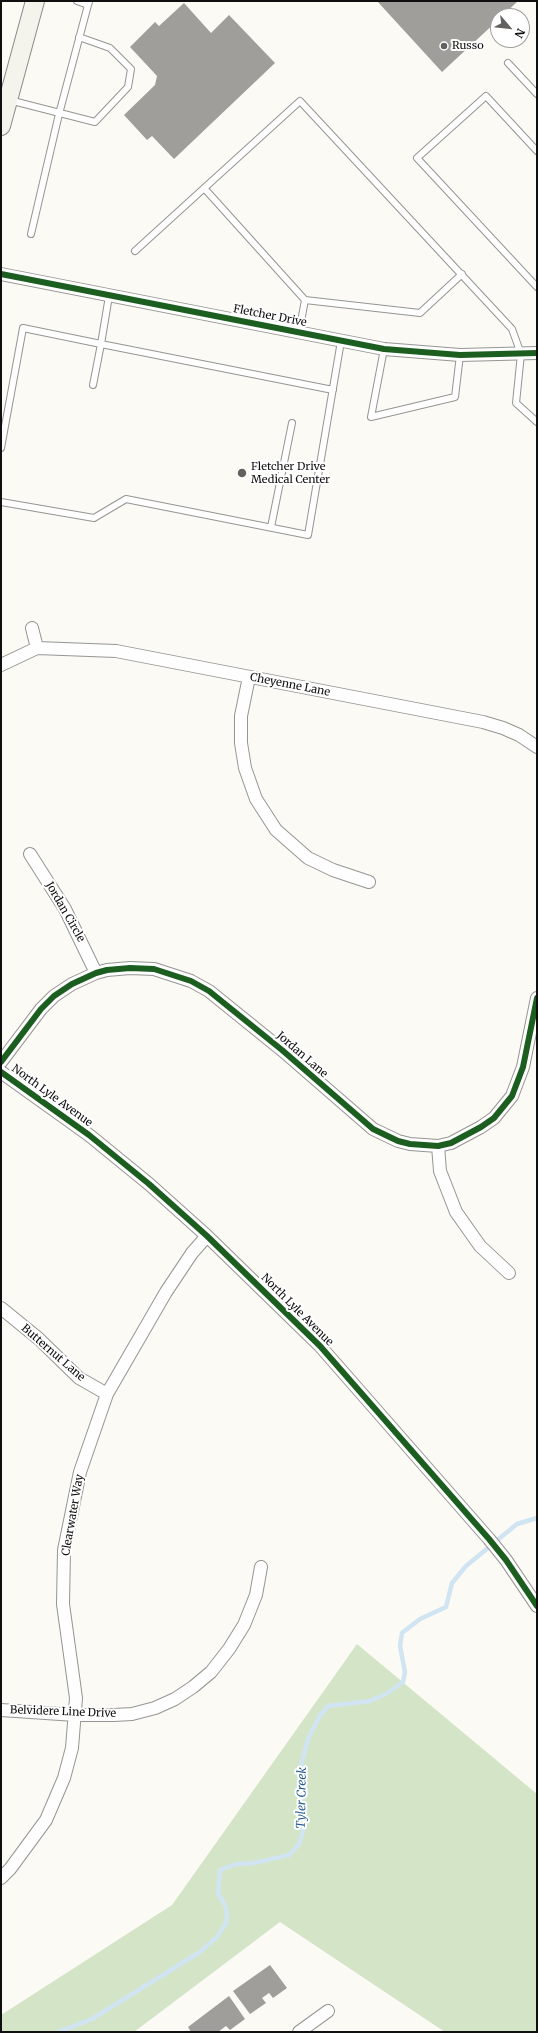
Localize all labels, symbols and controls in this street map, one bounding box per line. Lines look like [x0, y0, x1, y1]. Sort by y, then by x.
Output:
north arrow [490, 8, 530, 48]
text: N [511, 26, 528, 40]
place label: Russo [452, 39, 484, 53]
marker: Russo [439, 41, 449, 51]
street label: Fletcher Drive [232, 302, 308, 330]
place label: Fletcher Drive Medical Center [251, 460, 330, 486]
marker: Fletcher Drive Medical Center [236, 467, 248, 479]
street label: Cheyenne Lane [249, 671, 331, 699]
street label: Jordan Circle [42, 880, 88, 944]
street label: Jordan Lane [274, 1029, 330, 1081]
street label: North Lyle Avenue [9, 1062, 95, 1130]
street label: North Lyle Avenue [258, 1271, 336, 1349]
street label: Butternut Lane [18, 1322, 88, 1384]
street label: Clearwater Way [59, 1473, 87, 1557]
street label: Belvidere Line Drive [10, 1704, 116, 1720]
water label: Tyler Creek [294, 1767, 310, 1829]

